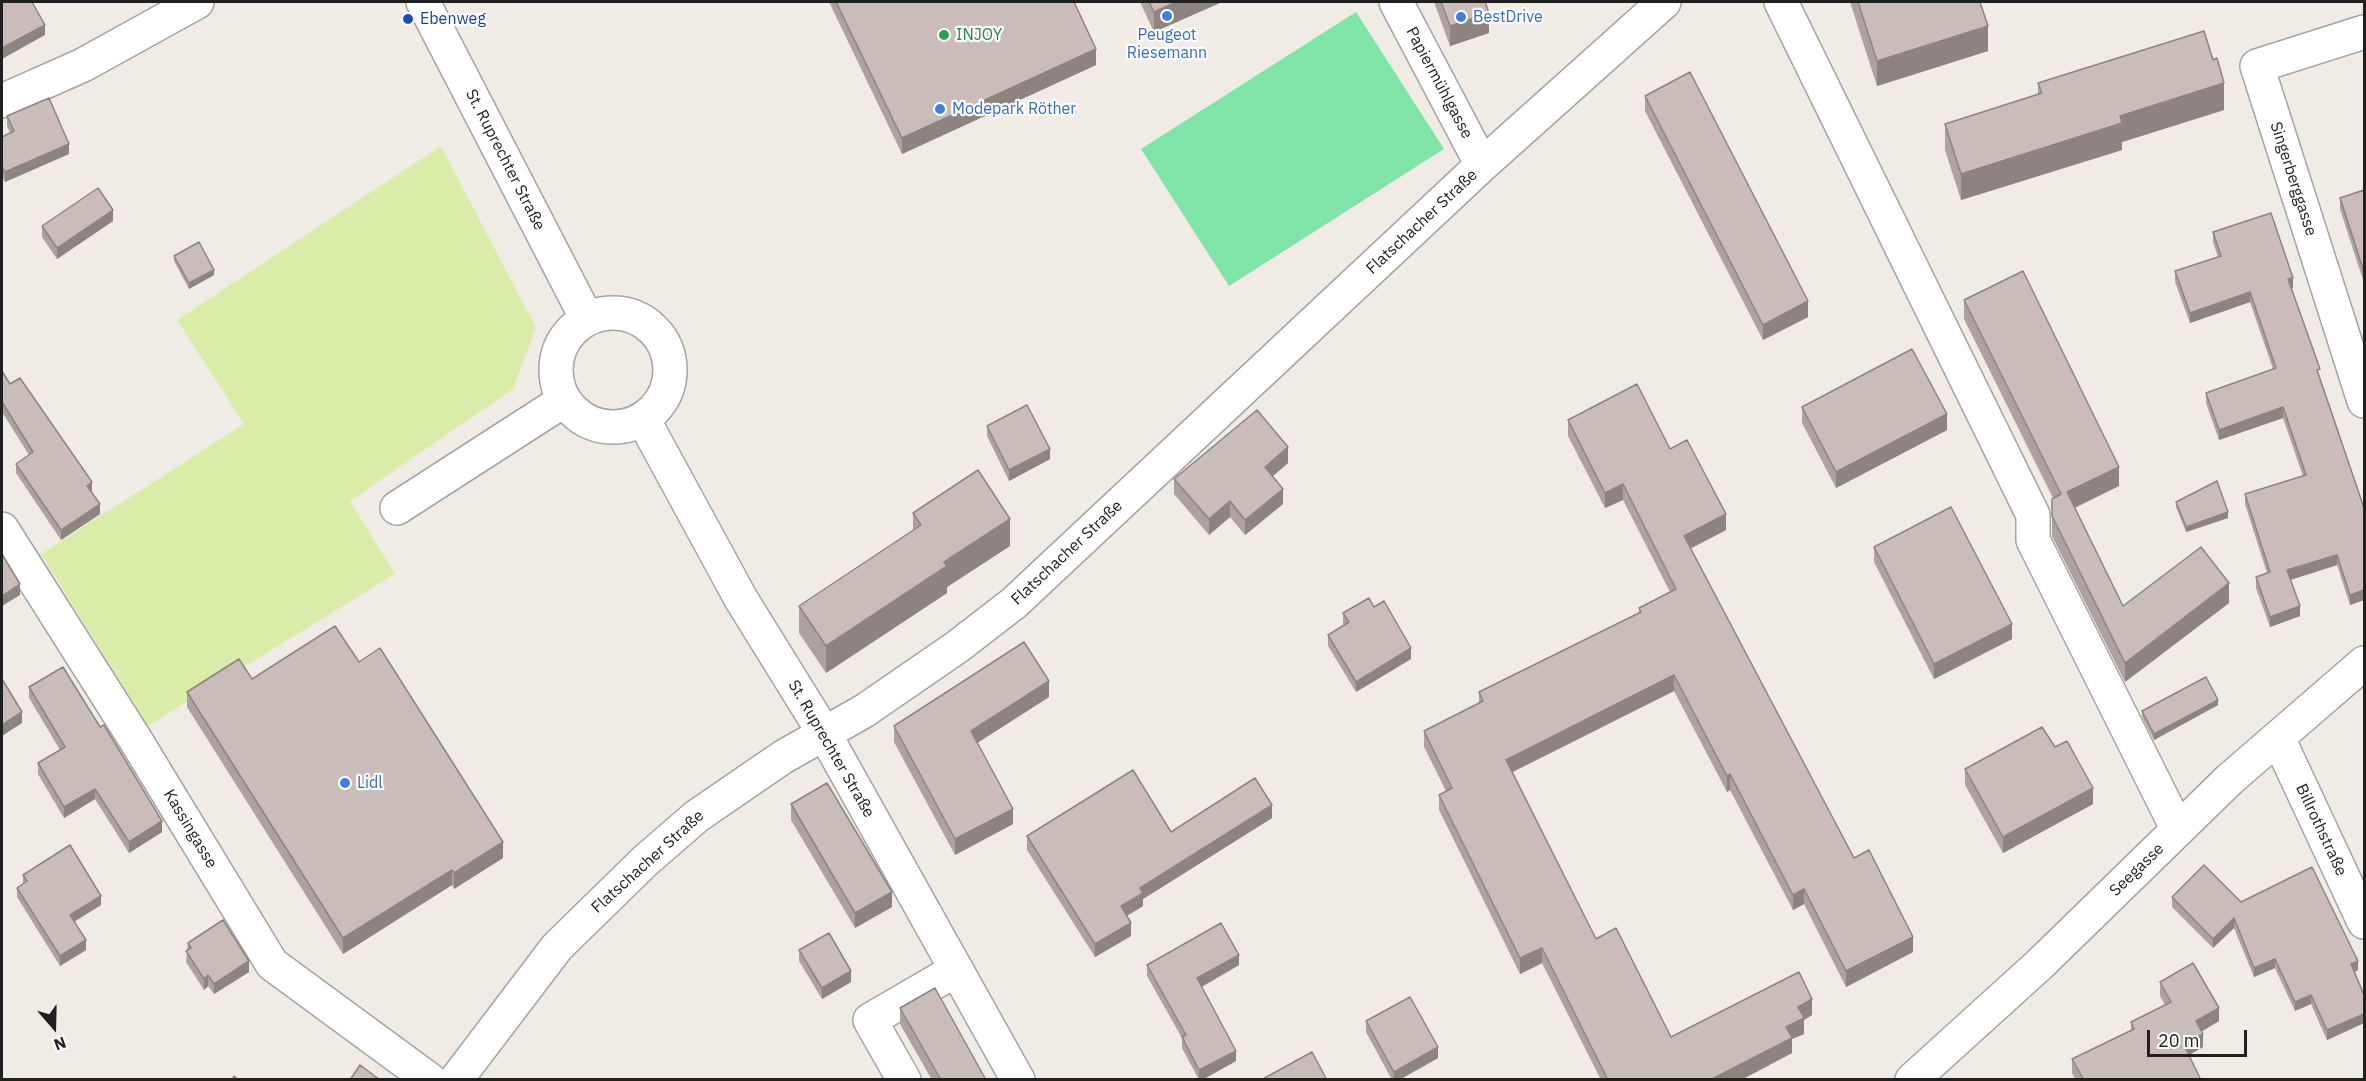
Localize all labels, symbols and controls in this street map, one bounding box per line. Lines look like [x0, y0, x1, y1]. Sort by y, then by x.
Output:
place label: BestDrive [1473, 7, 1543, 27]
place label: Ebenweg [420, 9, 486, 29]
marker: Peugeot Riesemann [1160, 9, 1174, 23]
marker: BestDrive [1454, 10, 1468, 24]
marker: Ebenweg [401, 12, 415, 26]
street label: Papiermühlgasse [1401, 24, 1477, 142]
place label: INJOY [956, 25, 1002, 45]
place label: Peugeot Riesemann [1127, 25, 1207, 63]
marker: INJOY [937, 28, 951, 42]
street label: St. Ruprechter Straße [461, 86, 549, 234]
place label: Modepark Röther [952, 99, 1076, 119]
marker: Modepark Röther [933, 102, 947, 116]
street label: Singerberggasse [2266, 120, 2320, 238]
street label: Flatschacher Straße [1363, 166, 1481, 278]
street label: Flatschacher Straße [1008, 497, 1126, 609]
street label: St. Ruprechter Straße [784, 677, 878, 821]
place label: Lidl [357, 773, 383, 793]
marker: Lidl [338, 776, 352, 790]
street label: Billrothstraße [2291, 781, 2351, 879]
street label: Kassingasse [159, 786, 221, 872]
street label: Flatschacher Straße [588, 806, 708, 918]
street label: Seegasse [2106, 839, 2168, 901]
north arrow [24, 997, 84, 1057]
scale bar [2150, 1018, 2250, 1056]
text: 20 m [2158, 1029, 2200, 1052]
text: N [51, 1033, 69, 1055]

